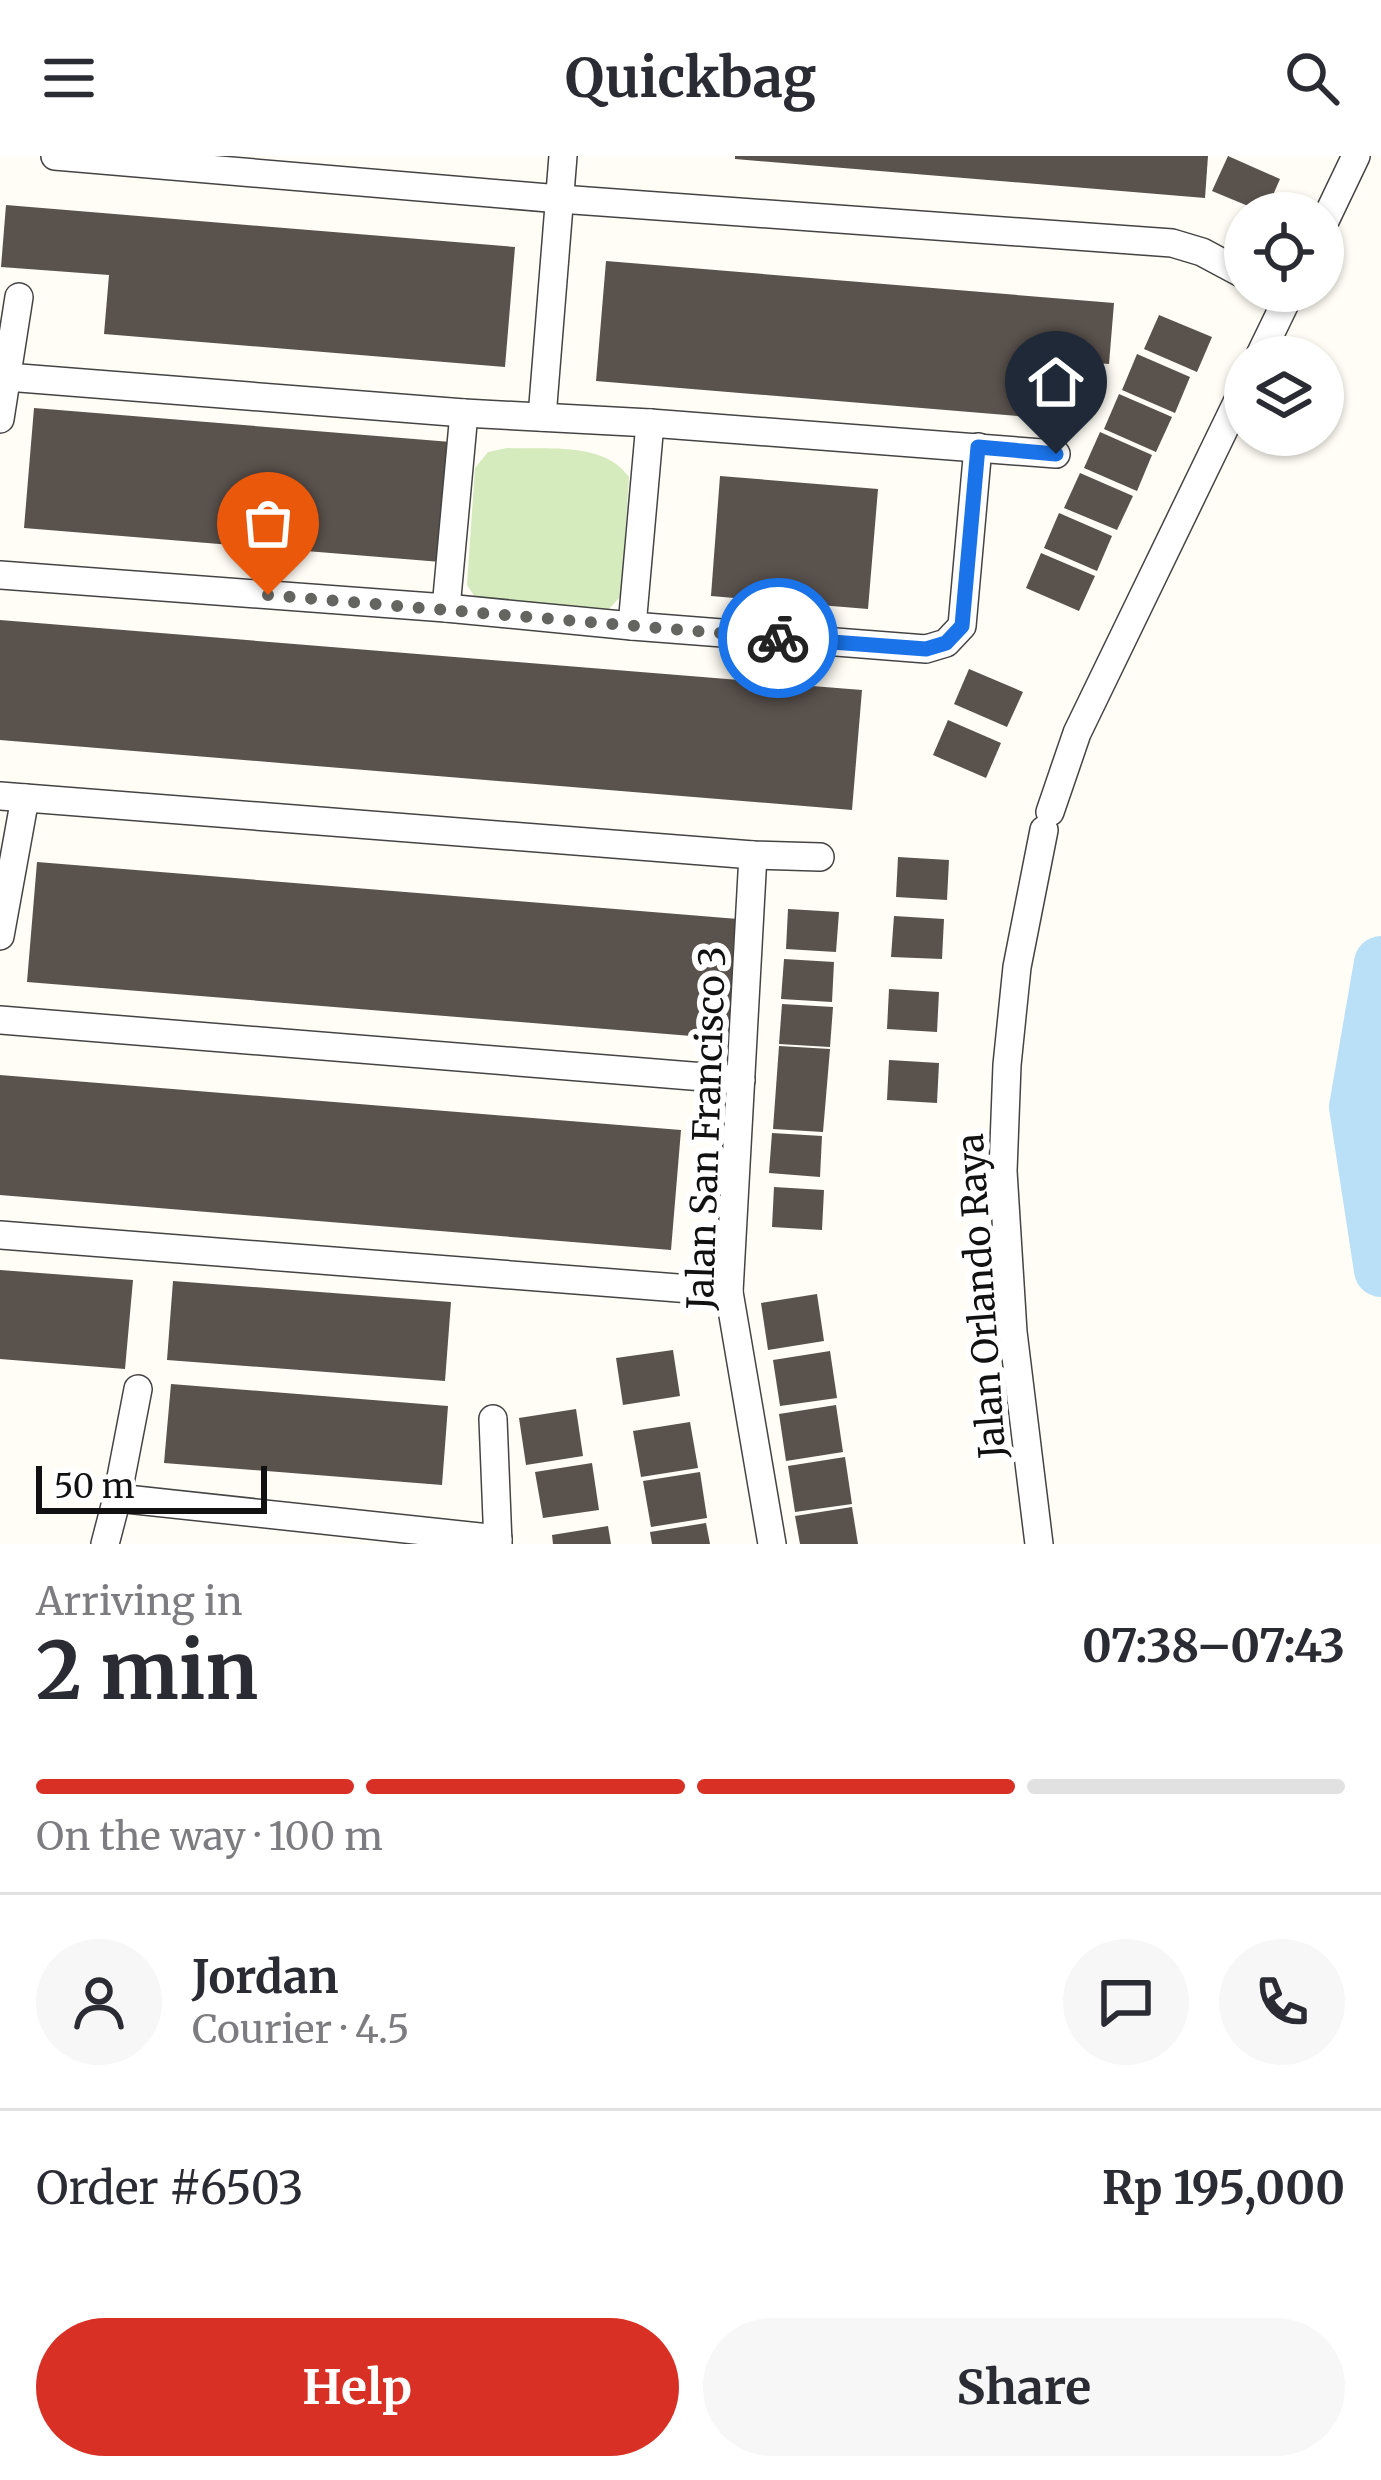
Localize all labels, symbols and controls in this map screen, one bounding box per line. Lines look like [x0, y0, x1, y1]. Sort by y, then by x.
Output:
text: Quickbag [565, 44, 816, 112]
icon: menu [36, 45, 102, 111]
icon: search [1279, 45, 1345, 111]
map controls [1224, 192, 1344, 456]
button: locate [1224, 192, 1344, 312]
pin [1005, 331, 1107, 454]
button: layers [1224, 336, 1344, 456]
icon: home [1023, 349, 1089, 415]
pin [217, 472, 319, 595]
icon: bag [235, 490, 301, 556]
courier [718, 578, 838, 698]
icon: bike [745, 605, 811, 671]
street label: Jalan San Francisco 3 [678, 945, 735, 1312]
street label: Jalan Orlando Raya [948, 1132, 1015, 1461]
scale bar [36, 1460, 267, 1513]
text: 50 m [54, 1466, 135, 1507]
text: Arriving in [36, 1577, 243, 1626]
text: 07:38–07:43 [1082, 1618, 1345, 1674]
text: 2 min [36, 1622, 258, 1720]
text: On the way · 100 m [36, 1812, 383, 1861]
button: person [36, 1939, 162, 2065]
button: chat [1063, 1939, 1189, 2065]
button: phone [1219, 1939, 1345, 2065]
text: Jordan [192, 1949, 339, 2005]
text: Courier · 4.5 [192, 2005, 410, 2054]
text: Order #6503 [36, 2160, 304, 2216]
text: Rp 195,000 [1102, 2160, 1345, 2216]
button: Help [36, 2318, 679, 2456]
button: Share [703, 2318, 1345, 2456]

